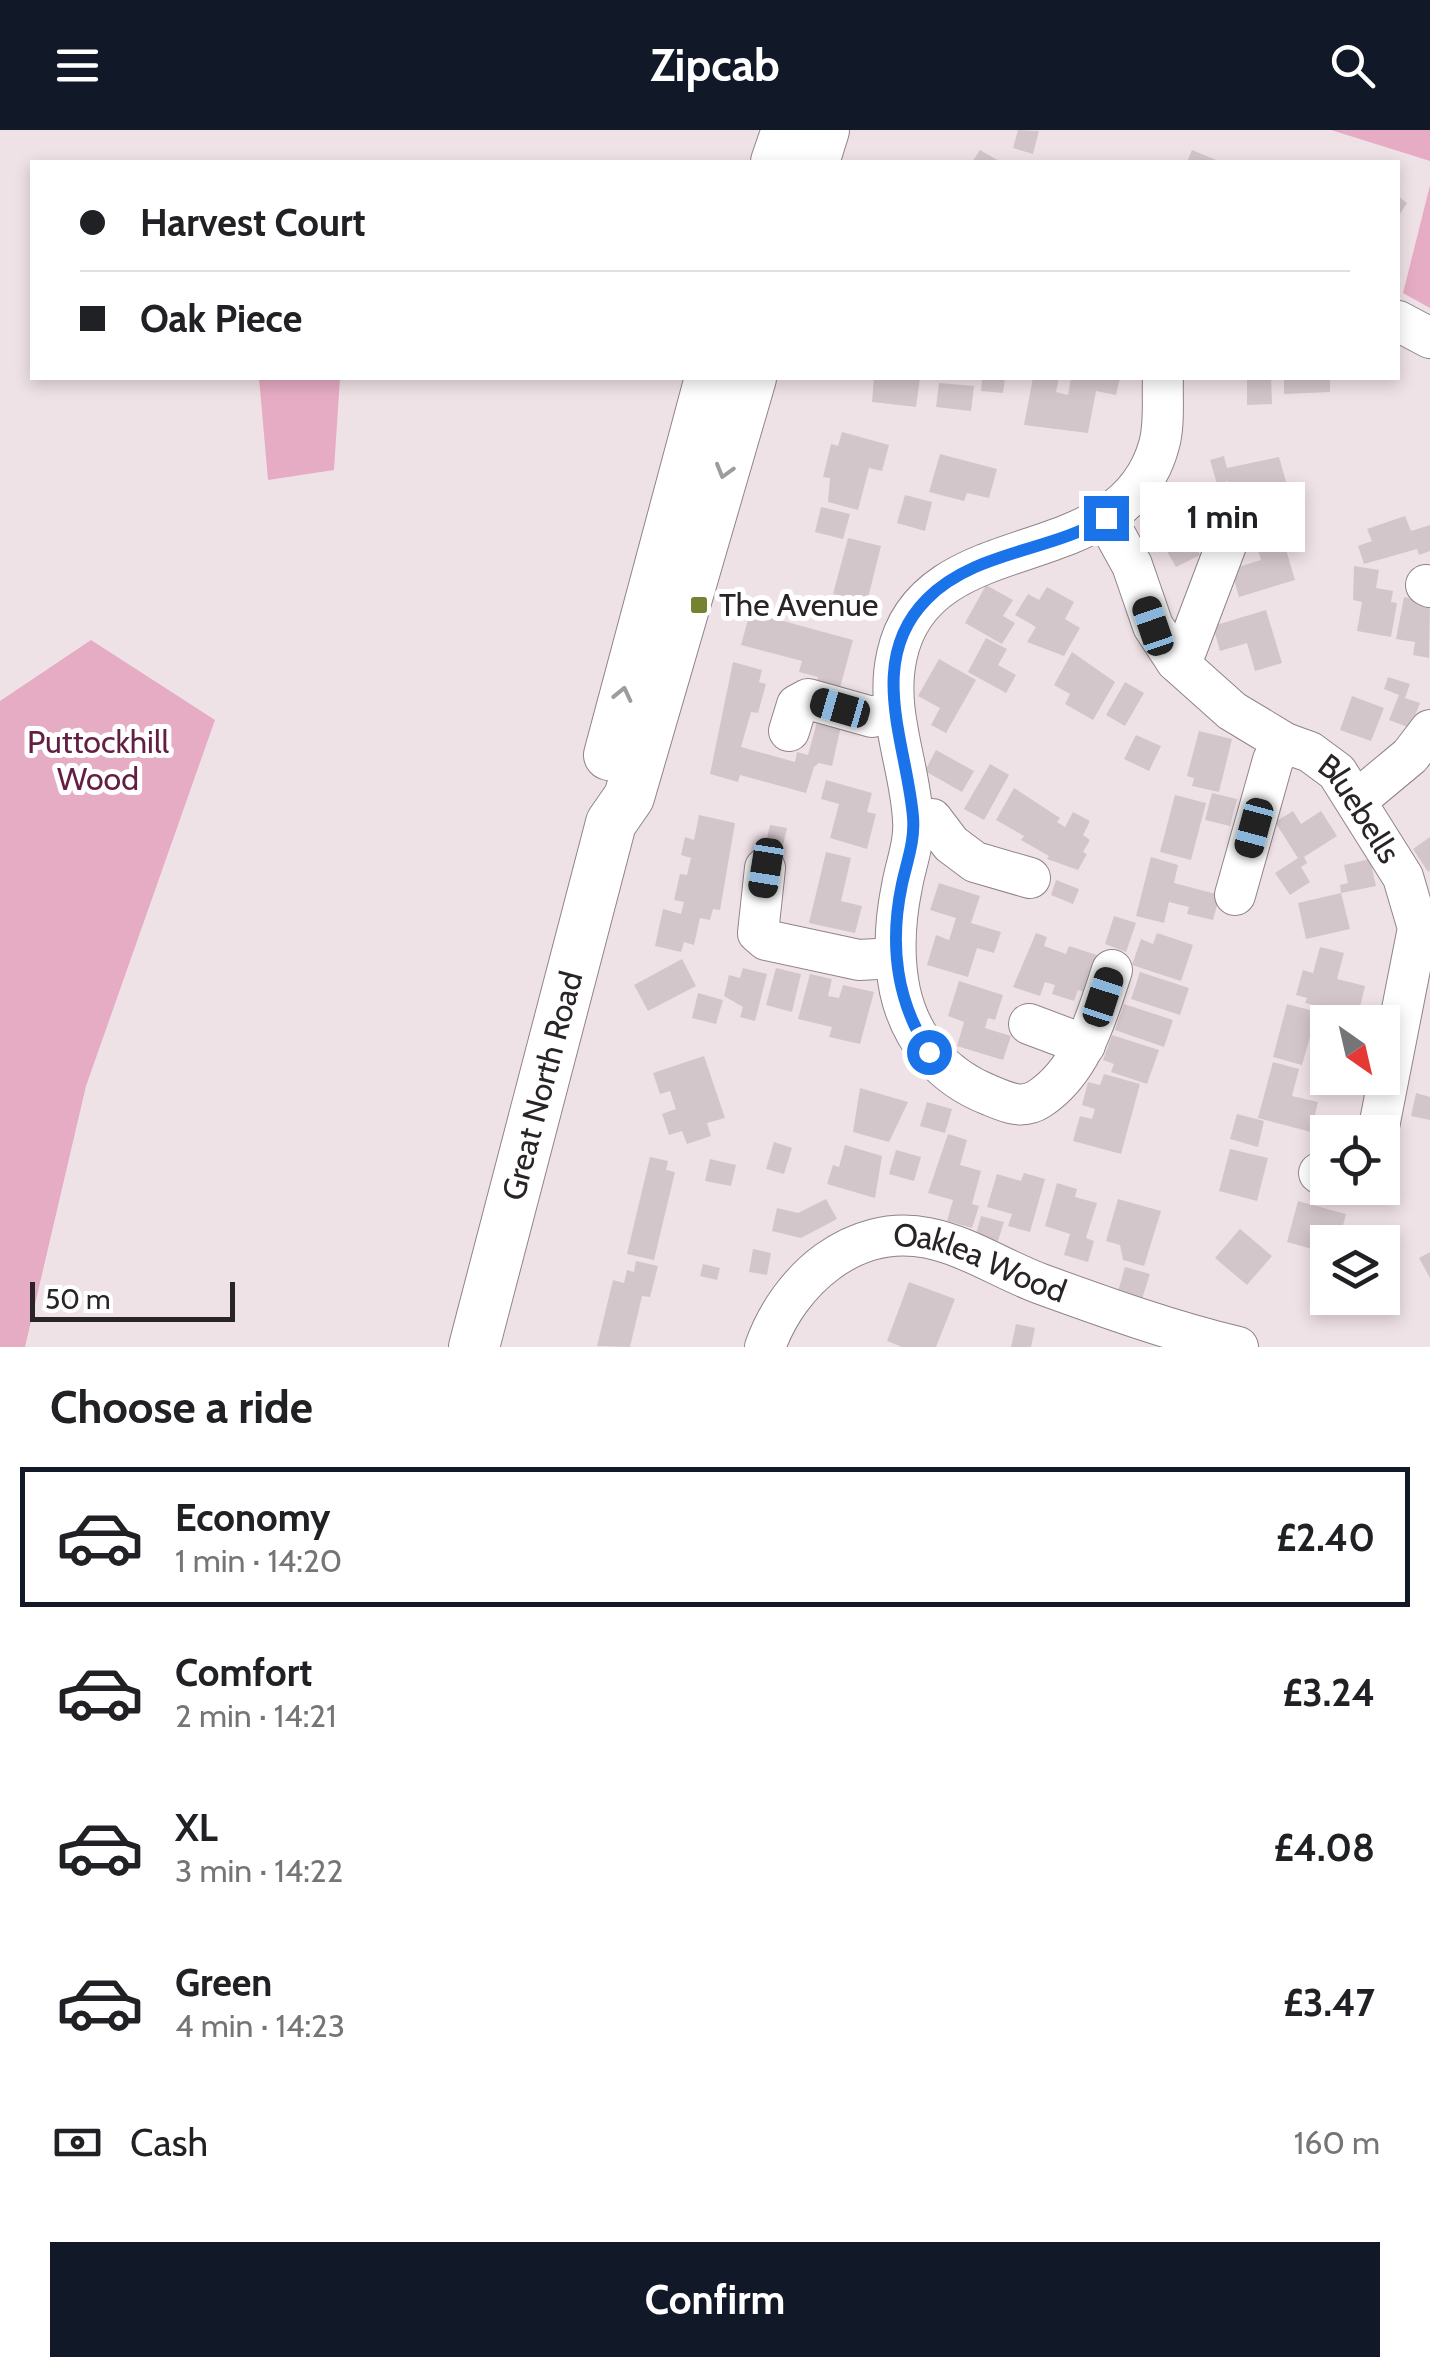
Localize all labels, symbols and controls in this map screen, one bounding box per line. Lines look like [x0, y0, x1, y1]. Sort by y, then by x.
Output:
icon: menu [50, 38, 105, 93]
text: Zipcab [650, 38, 780, 92]
icon: search [1325, 38, 1380, 93]
text: Harvest Court [140, 199, 366, 246]
text: Oak Piece [140, 295, 302, 342]
one-way arrow [715, 462, 736, 479]
callout: 1 min [1141, 483, 1306, 553]
route end [1084, 496, 1129, 541]
text: 1 min [1186, 497, 1259, 536]
place label: The Avenue [719, 585, 878, 624]
car [1129, 593, 1177, 659]
marker: The Avenue [688, 594, 710, 616]
car [807, 685, 873, 731]
one-way arrow [611, 686, 632, 703]
park label: Puttockhill Wood [27, 722, 169, 798]
street label: Bluebells [1311, 745, 1409, 870]
car [1232, 795, 1276, 861]
car [746, 836, 786, 900]
car [1079, 964, 1127, 1030]
street label: Great North Road [493, 967, 590, 1204]
north arrow [1310, 1005, 1400, 1095]
map controls [1310, 1005, 1400, 1315]
route start [907, 1030, 952, 1075]
button: locate [1310, 1115, 1400, 1205]
street label: Oaklea Wood [893, 1215, 1072, 1311]
button: layers [1310, 1225, 1400, 1315]
scale bar [30, 1277, 235, 1322]
text: 50 m [45, 1282, 111, 1316]
text: Choose a ride [50, 1380, 313, 1434]
icon: car [55, 1492, 145, 1582]
text: Economy [175, 1494, 330, 1541]
text: £2.40 [1276, 1514, 1375, 1561]
text: 1 min · 14:20 [175, 1541, 342, 1580]
icon: car [55, 1647, 145, 1737]
text: Comfort [175, 1649, 312, 1696]
text: £3.24 [1283, 1669, 1375, 1716]
text: 2 min · 14:21 [175, 1696, 337, 1735]
icon: car [55, 1802, 145, 1892]
text: XL [175, 1804, 218, 1851]
text: £4.08 [1274, 1824, 1375, 1871]
text: 3 min · 14:22 [175, 1851, 343, 1890]
icon: car [55, 1957, 145, 2047]
text: Green [175, 1959, 272, 2006]
text: £3.47 [1283, 1979, 1375, 2026]
text: 4 min · 14:23 [175, 2006, 345, 2045]
icon: cash [50, 2115, 105, 2170]
text: Cash [130, 2119, 208, 2166]
text: 160 m [1294, 2123, 1380, 2162]
button: Confirm [50, 2242, 1380, 2357]

